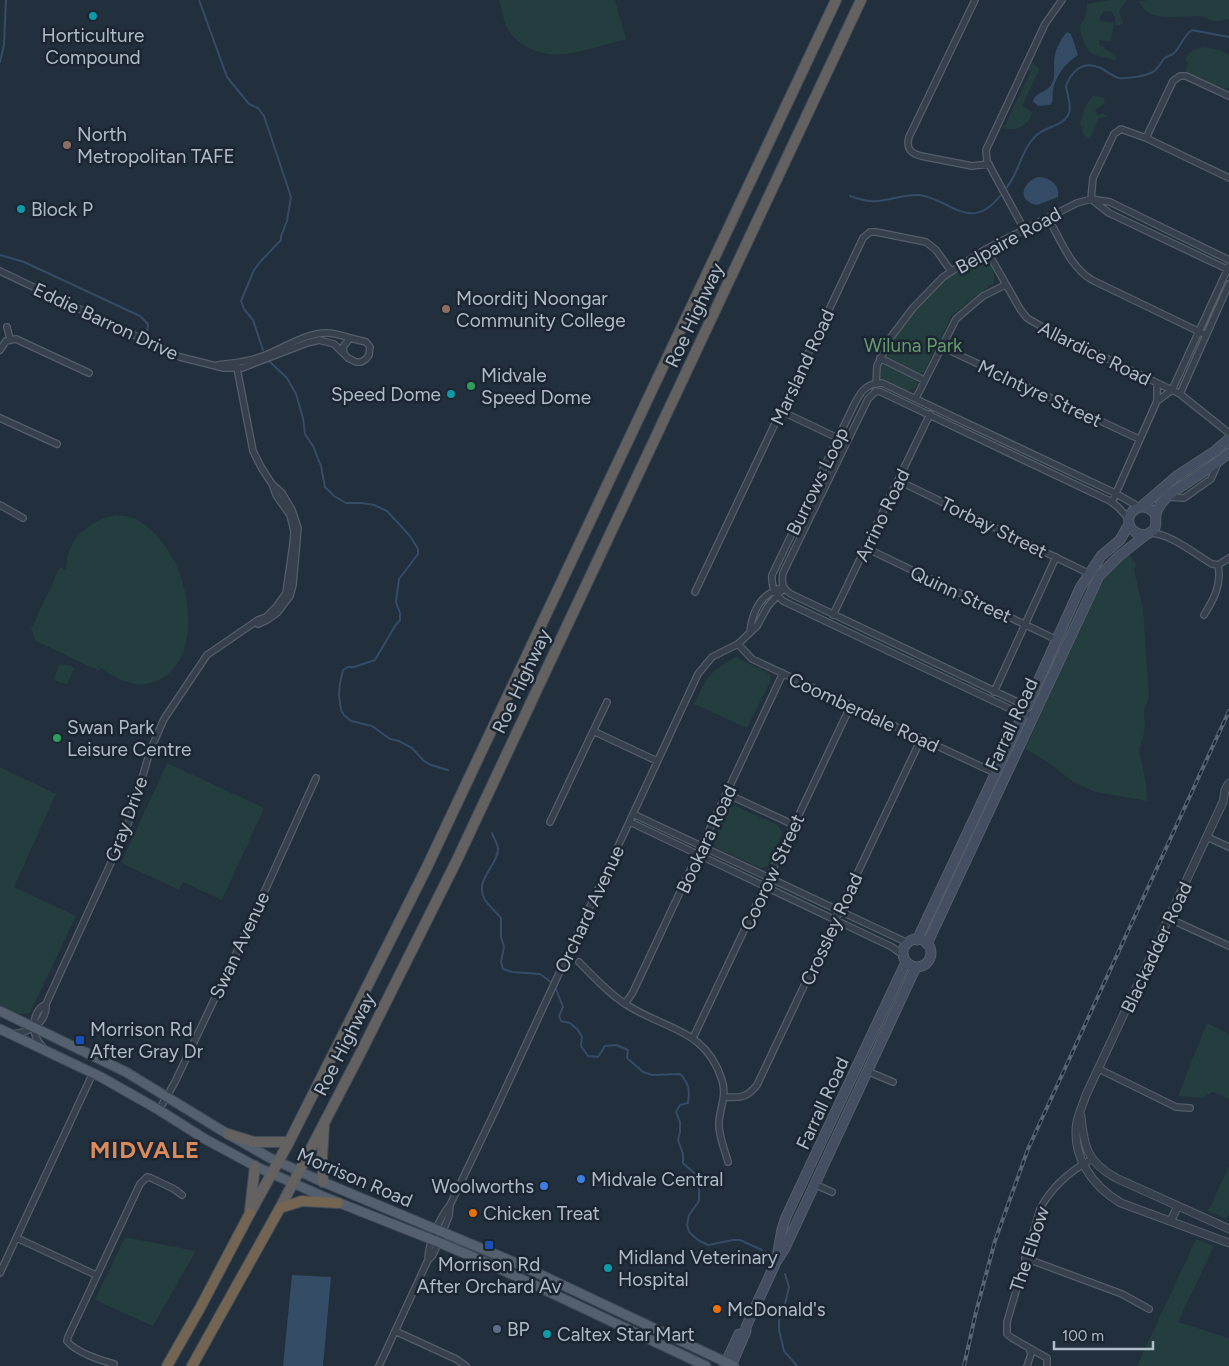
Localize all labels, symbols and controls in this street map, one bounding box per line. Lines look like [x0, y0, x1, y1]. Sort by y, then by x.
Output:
marker: Horticulture Compound [87, 10, 99, 22]
place label: Horticulture Compound [42, 24, 144, 69]
place label: North Metropolitan TAFE [77, 123, 235, 168]
marker: North Metropolitan TAFE [61, 139, 73, 151]
place label: Block P [31, 198, 93, 221]
street label: Belpaire Road [952, 202, 1065, 279]
marker: Block P [15, 203, 27, 215]
street label: Roe Highway [660, 259, 729, 371]
street label: Eddie Barron Drive [30, 278, 182, 365]
place label: Moorditj Noongar Community College [456, 287, 626, 332]
marker: Moorditj Noongar Community College [440, 303, 452, 315]
street label: Marsland Road [766, 306, 839, 429]
street label: Allardice Road [1035, 316, 1155, 391]
park label: Wiluna Park [864, 334, 963, 357]
street label: McIntyre Street [974, 355, 1105, 432]
place label: Midvale Speed Dome [481, 364, 591, 409]
marker: Midvale Speed Dome [465, 380, 477, 392]
place label: Speed Dome [331, 383, 441, 406]
marker: Speed Dome [445, 388, 457, 400]
street label: Burrows Loop [781, 423, 854, 539]
street label: Arrino Road [850, 465, 915, 565]
street label: Torbay Street [937, 492, 1051, 563]
street label: Quinn Street [907, 561, 1015, 628]
street label: Roe Highway [487, 625, 556, 737]
street label: Coomberdale Road [785, 667, 943, 757]
street label: Farrall Road [980, 674, 1043, 774]
place label: Swan Park Leisure Centre [67, 716, 191, 761]
marker: Swan Park Leisure Centre [51, 732, 63, 744]
street label: Gray Drive [100, 773, 153, 865]
street label: Bookara Road [671, 781, 742, 897]
street label: Coorow Street [735, 810, 809, 934]
street label: Orchard Avenue [550, 842, 629, 977]
street label: Crossley Road [795, 869, 868, 989]
street label: Blackadder Road [1116, 878, 1197, 1016]
street label: Swan Avenue [205, 888, 274, 1002]
street label: Roe Highway [309, 989, 380, 1100]
place label: Morrison Rd After Gray Dr [90, 1018, 204, 1063]
marker: Morrison Rd After Gray Dr [74, 1034, 86, 1046]
street label: Farrall Road [791, 1053, 854, 1153]
district label: MIDVALE [90, 1135, 200, 1164]
street label: Morrison Road [294, 1143, 416, 1212]
place label: Midvale Central [591, 1168, 723, 1191]
marker: Midvale Central [575, 1173, 587, 1185]
place label: Woolworths [432, 1175, 534, 1198]
marker: Woolworths [538, 1180, 550, 1192]
place label: Chicken Treat [483, 1202, 600, 1225]
street label: The Elbow [1005, 1203, 1054, 1295]
marker: Chicken Treat [467, 1207, 479, 1219]
marker: Morrison Rd After Orchard Av [483, 1239, 495, 1251]
place label: Midland Veterinary Hospital [618, 1246, 778, 1291]
place label: Morrison Rd After Orchard Av [416, 1253, 562, 1298]
marker: Midland Veterinary Hospital [602, 1262, 614, 1274]
place label: McDonald's [727, 1298, 826, 1321]
marker: McDonald's [711, 1303, 723, 1315]
place label: BP [507, 1318, 530, 1341]
scale bar [1054, 1318, 1153, 1350]
marker: BP [491, 1323, 503, 1335]
place label: Caltex Star Mart [557, 1323, 695, 1346]
text: 100 m [1062, 1327, 1104, 1345]
marker: Caltex Star Mart [541, 1328, 553, 1340]

